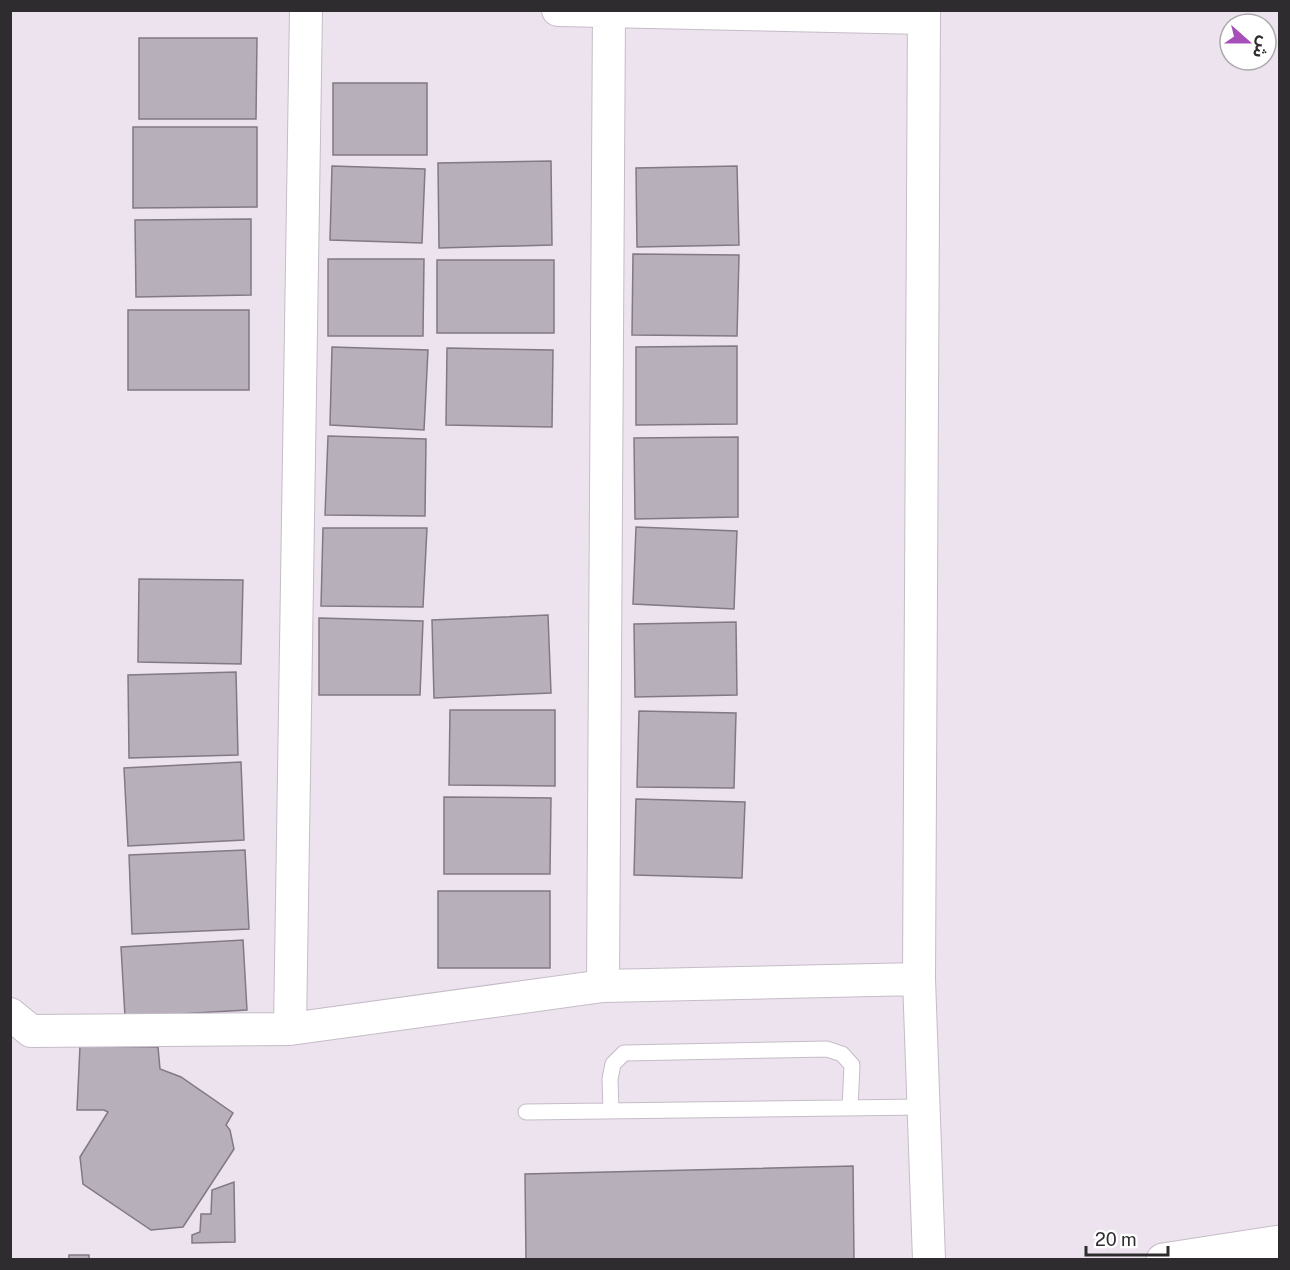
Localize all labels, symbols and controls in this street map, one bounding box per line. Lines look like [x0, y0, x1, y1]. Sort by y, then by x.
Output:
north arrow [1218, 12, 1278, 72]
text: ش [1249, 34, 1274, 61]
scale bar [1086, 1219, 1168, 1257]
text: 20 m [1095, 1229, 1137, 1250]

